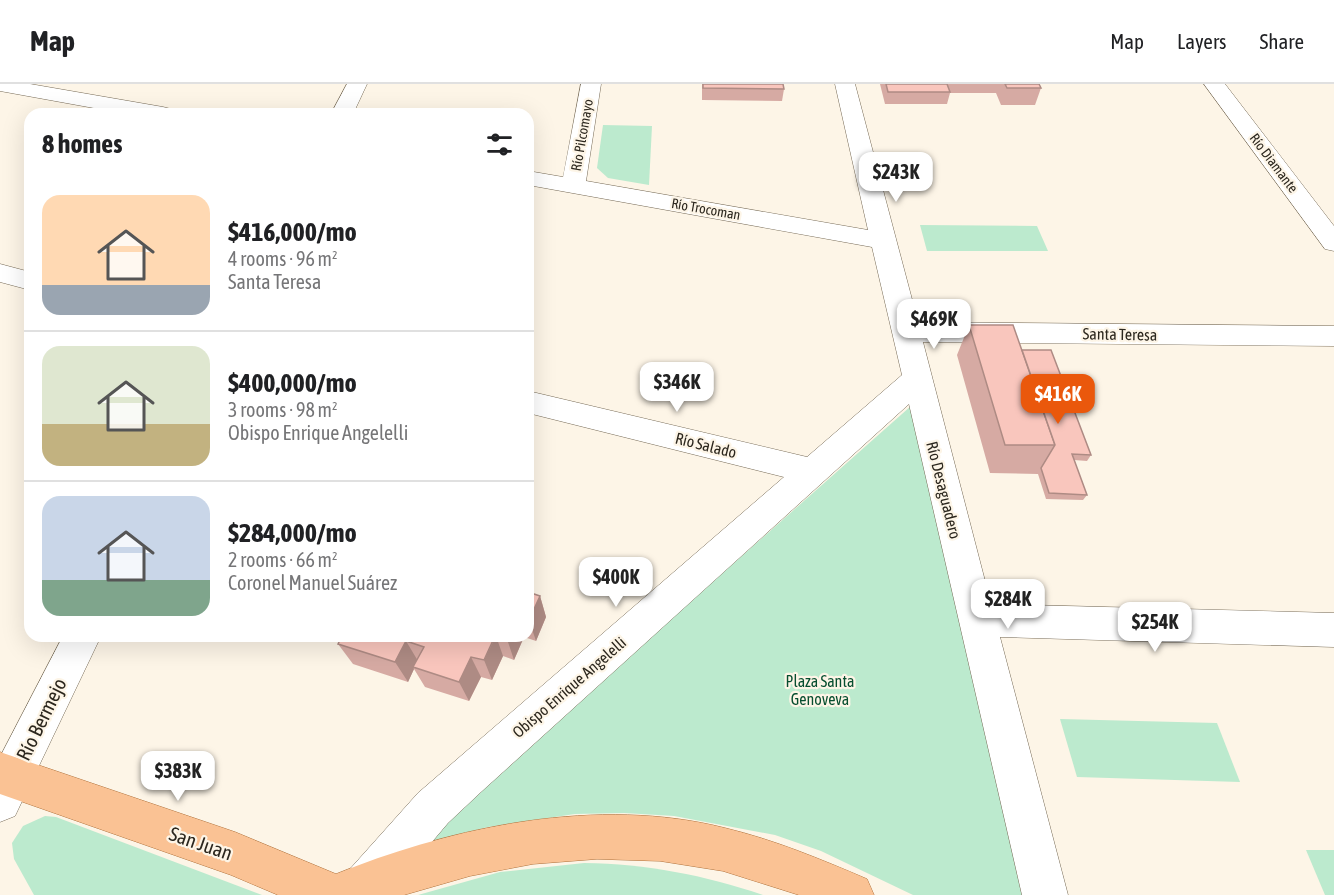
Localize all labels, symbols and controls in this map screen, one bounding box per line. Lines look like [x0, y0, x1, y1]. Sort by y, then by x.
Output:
text: Map [30, 25, 75, 57]
text: Map [1110, 29, 1144, 53]
text: Layers [1177, 29, 1227, 53]
text: Share [1260, 29, 1304, 53]
street label: Río Pilcomayo [568, 98, 596, 172]
icon: filters [483, 128, 516, 161]
text: 8 homes [42, 129, 122, 159]
street label: Río Diamante [1247, 130, 1301, 196]
pin: $243K [854, 152, 938, 203]
text: $243K [873, 160, 919, 183]
street label: Río Trocoman [670, 195, 742, 223]
text: $416,000/mo [228, 217, 357, 247]
icon: home [90, 219, 162, 291]
text: 4 rooms · 96 m² [228, 247, 338, 270]
text: Santa Teresa [228, 270, 321, 293]
pin: $469K [892, 299, 976, 350]
text: $469K [911, 307, 957, 330]
street label: Santa Teresa [1083, 324, 1157, 344]
pin: $346K [635, 362, 719, 413]
text: $400,000/mo [228, 368, 357, 398]
icon: home [90, 370, 162, 442]
text: $346K [654, 370, 700, 393]
pin: $416K [1016, 374, 1100, 425]
text: $416K [1035, 382, 1081, 405]
text: 3 rooms · 98 m² [228, 398, 338, 421]
text: Obispo Enrique Angelelli [228, 421, 408, 444]
street label: Río Salado [674, 429, 738, 461]
street label: Río Desaguadero [922, 439, 965, 541]
text: $284,000/mo [228, 518, 357, 548]
icon: home [90, 520, 162, 592]
text: 2 rooms · 66 m² [228, 548, 338, 571]
pin: $400K [574, 557, 658, 608]
text: $400K [593, 565, 639, 588]
text: Coronel Manuel Suárez [228, 571, 397, 594]
pin: $284K [966, 579, 1050, 630]
text: $284K [985, 587, 1031, 610]
pin: $254K [1113, 602, 1197, 653]
text: $254K [1132, 610, 1178, 633]
street label: Obispo Enrique Angelelli [509, 633, 630, 742]
park label: Plaza Santa Genoveva [786, 672, 854, 708]
street label: Río Bermejo [11, 674, 71, 764]
pin: $383K [136, 751, 220, 802]
text: $383K [155, 759, 201, 782]
street label: San Juan [166, 822, 236, 864]

